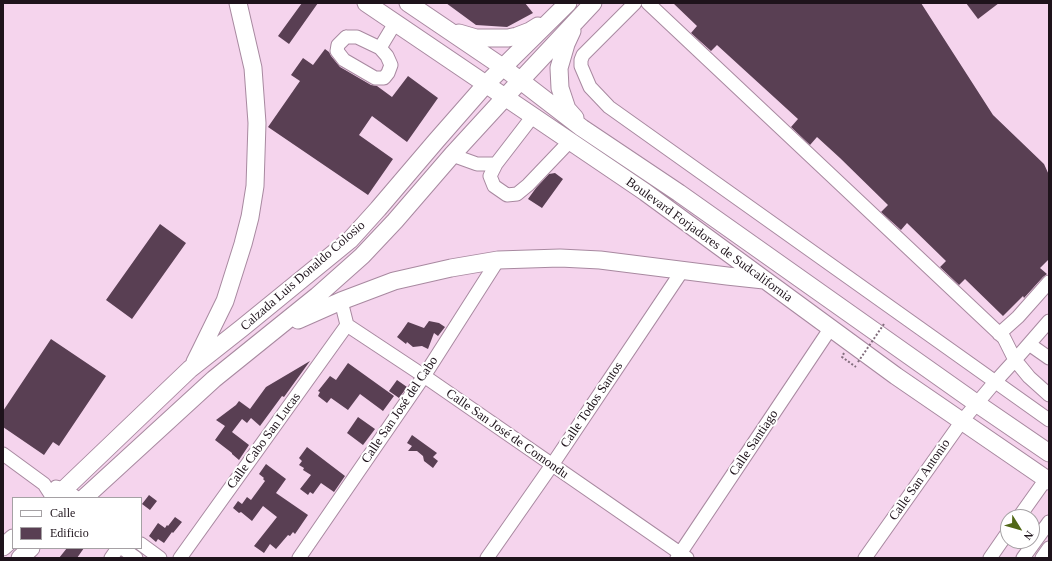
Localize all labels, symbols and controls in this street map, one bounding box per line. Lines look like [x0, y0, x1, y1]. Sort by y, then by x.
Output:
street label: Boulevard Forjadores de Sudcalifornia [623, 174, 795, 306]
street label: Calzada Luis Donaldo Colosio [238, 218, 368, 334]
street label: Calle San José del Cabo [358, 354, 442, 466]
street label: Calle Todos Santos [558, 359, 626, 451]
street label: Calle San José de Comondu [443, 386, 571, 482]
street label: Calle Cabo San Lucas [224, 390, 304, 492]
street label: Calle Santiago [726, 407, 782, 479]
street label: Calle San Antonio [886, 436, 954, 524]
legend [12, 497, 142, 549]
text: Calle [50, 506, 75, 520]
north arrow [1000, 509, 1040, 549]
text: Edificio [50, 526, 89, 540]
text: N [1022, 529, 1036, 542]

